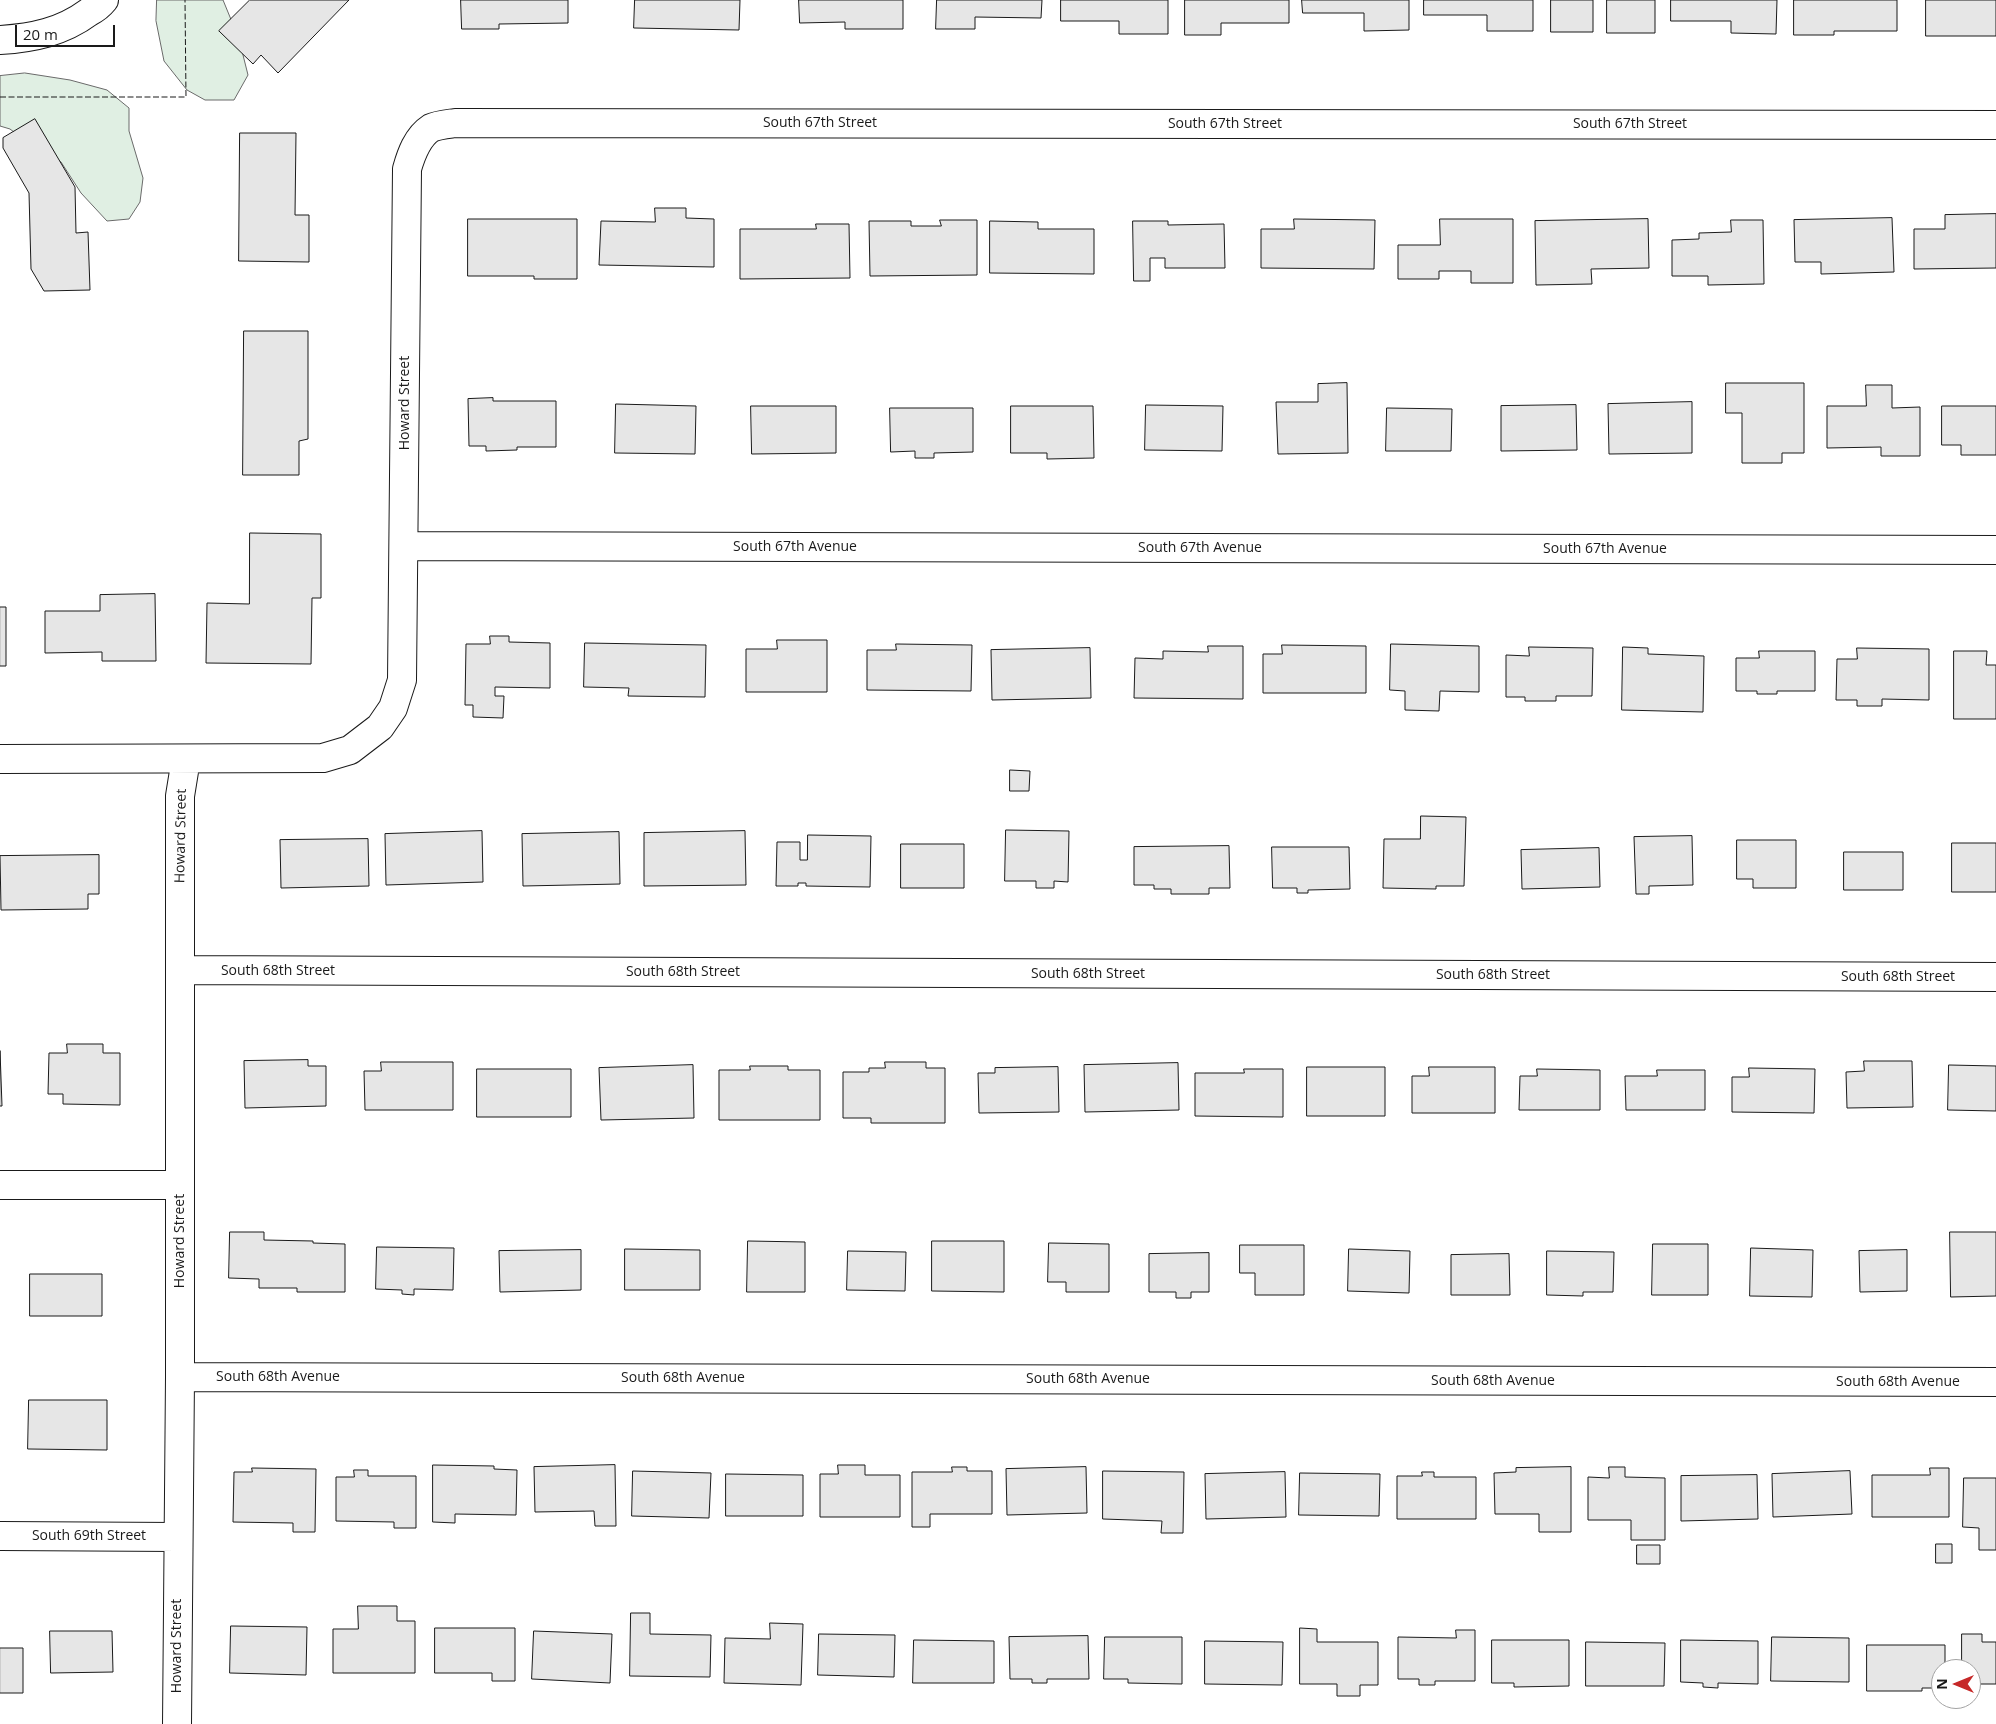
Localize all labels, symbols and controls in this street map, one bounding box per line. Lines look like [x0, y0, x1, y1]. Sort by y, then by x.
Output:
scale bar [18, 15, 118, 47]
text: 20 m [23, 24, 58, 44]
street label: South 67th Street [763, 115, 877, 131]
street label: South 67th Street [1168, 116, 1282, 132]
street label: South 67th Street [1573, 116, 1687, 132]
street label: Howard Street [397, 356, 413, 450]
street label: South 67th Avenue [733, 539, 857, 555]
street label: South 67th Avenue [1138, 540, 1262, 556]
street label: South 67th Avenue [1543, 541, 1667, 557]
street label: Howard Street [172, 789, 190, 883]
street label: South 68th Street [221, 963, 335, 979]
street label: South 68th Street [626, 964, 740, 980]
street label: South 68th Street [1031, 966, 1145, 982]
street label: South 68th Street [1436, 967, 1550, 983]
street label: South 68th Street [1841, 969, 1955, 985]
street label: Howard Street [172, 1194, 188, 1288]
street label: South 68th Avenue [216, 1369, 340, 1385]
street label: South 68th Avenue [621, 1370, 745, 1386]
street label: South 68th Avenue [1026, 1371, 1150, 1387]
street label: South 68th Avenue [1431, 1373, 1555, 1389]
street label: South 68th Avenue [1836, 1374, 1960, 1390]
street label: South 69th Street [32, 1528, 146, 1544]
street label: Howard Street [169, 1599, 185, 1693]
north arrow [1931, 1659, 1981, 1709]
text: N [1932, 1678, 1951, 1690]

